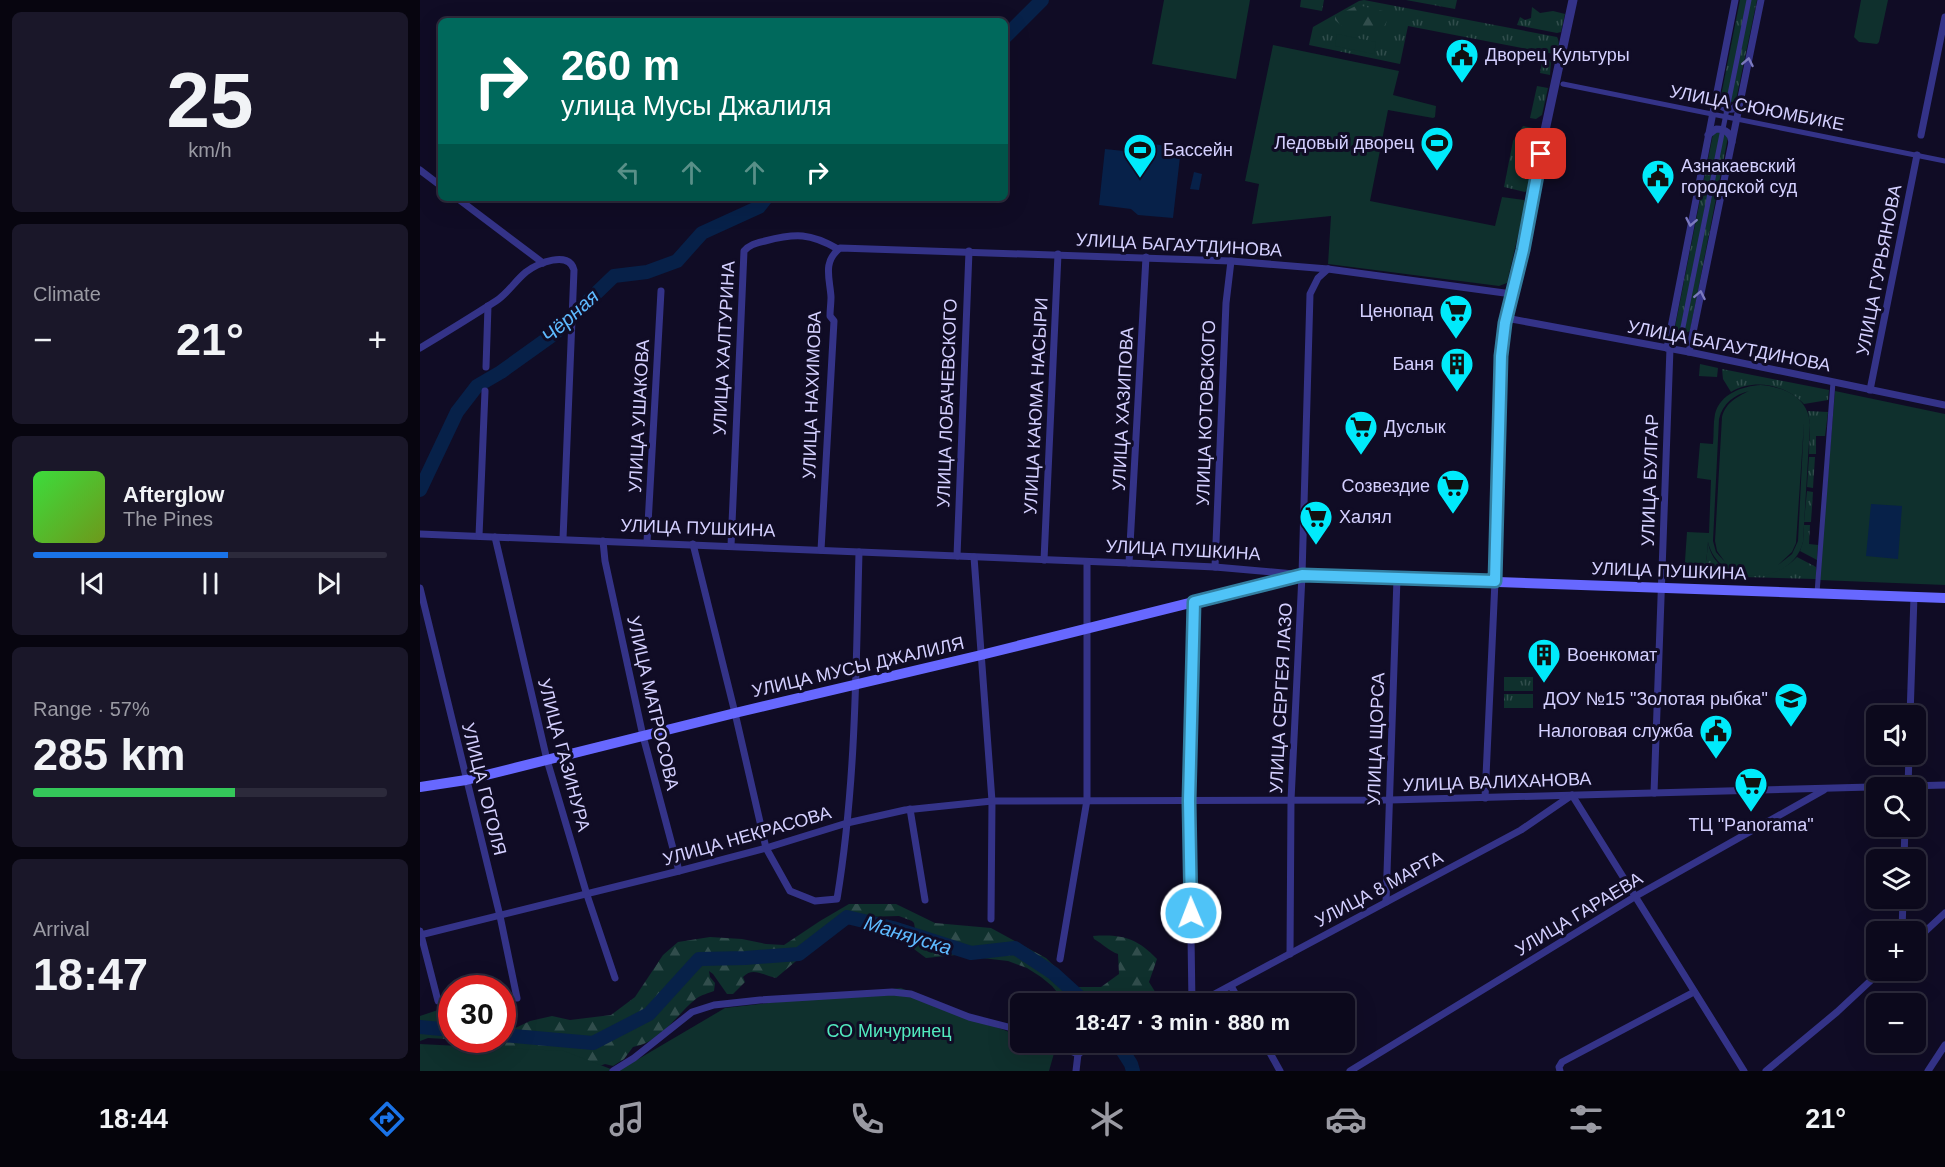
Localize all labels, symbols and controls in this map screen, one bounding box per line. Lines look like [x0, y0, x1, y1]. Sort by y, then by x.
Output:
public building icon: Дворец Культуры [1444, 37, 1480, 84]
icon: right [462, 42, 540, 120]
text: 260 m [561, 42, 680, 89]
place label: Дворец Культуры [1485, 45, 1630, 65]
text: 25 [167, 56, 253, 144]
one-way arrow [1741, 58, 1754, 68]
street label: УЛИЦА СЮЮМБИКЕ [1668, 81, 1846, 135]
text: улица Мусы Джалиля [561, 91, 832, 121]
sports icon: Ледовый дворец [1419, 125, 1455, 172]
pin [1515, 128, 1566, 179]
sports icon: Бассейн [1122, 132, 1158, 179]
place label: Ледовый дворец [1274, 133, 1414, 153]
icon: arrive [1524, 137, 1557, 170]
text: km/h [188, 139, 232, 161]
place label: Бассейн [1163, 140, 1233, 160]
icon: left [612, 156, 645, 189]
icon: ahead [675, 156, 708, 189]
icon: ahead [738, 156, 771, 189]
icon: right [801, 156, 834, 189]
place label: Азнакаевский городской суд [1681, 156, 1798, 197]
public building icon: Азнакаевский городской суд [1640, 158, 1676, 205]
street label: УЛИЦА ГУРЬЯНОВА [1853, 183, 1905, 357]
one-way arrow [1685, 217, 1698, 227]
street label: УЛИЦА БАГАУТДИНОВА [1075, 230, 1283, 260]
street label: УЛИЦА ХАЛТУРИНА [709, 260, 739, 436]
text: Climate [33, 283, 101, 305]
water label: Чёрная [537, 285, 603, 347]
one-way arrow [1693, 290, 1706, 300]
supermarket icon: Ценопад [1438, 293, 1474, 340]
street label: УЛИЦА КАЮМА НАСЫРИ [1020, 297, 1052, 515]
street label: УЛИЦА ЛОБАЧЕВСКОГО [933, 298, 961, 508]
place label: Ценопад [1359, 301, 1433, 321]
street label: УЛИЦА НАХИМОВА [799, 311, 825, 479]
text: 21° [176, 314, 244, 365]
street label: УЛИЦА БАГАУТДИНОВА [1626, 316, 1832, 376]
street label: УЛИЦА КОТОВСКОГО [1193, 320, 1219, 506]
text: − [33, 321, 52, 358]
text: + [368, 321, 387, 358]
street label: УЛИЦА ХАЗИПОВА [1109, 327, 1137, 491]
street label: УЛИЦА УШАКОВА [625, 339, 653, 493]
building icon: Баня [1439, 346, 1475, 393]
place label: Баня [1392, 354, 1434, 374]
supermarket icon: Дуслык [1343, 409, 1379, 456]
street label: УЛИЦА БУЛГАР [1638, 413, 1662, 547]
place label: Дуслык [1384, 417, 1446, 437]
supermarket icon: Созвездие [1435, 468, 1471, 515]
place label: Созвездие [1342, 476, 1430, 496]
text: Afterglow [123, 482, 224, 507]
supermarket icon: Халял [1298, 499, 1334, 546]
place label: Халял [1339, 507, 1392, 527]
text: The Pines [123, 508, 213, 530]
street label: УЛИЦА ПУШКИНА [620, 515, 776, 541]
street label: УЛИЦА ПУШКИНА [1105, 536, 1261, 564]
street label: УЛИЦА ПУШКИНА [1591, 558, 1747, 584]
icon: previous [76, 567, 109, 600]
icon: pause [194, 567, 227, 600]
icon: next [312, 567, 345, 600]
street label: УЛИЦА СЕРГЕЯ ЛАЗО [1266, 602, 1296, 794]
street label: УЛИЦА МАТРОСОВА [623, 614, 683, 792]
street label: УЛИЦА МУСЫ ДЖАЛИЛЯ [750, 633, 966, 701]
building icon: Военкомат [1526, 637, 1562, 684]
place label: Военкомат [1567, 645, 1657, 665]
street label: УЛИЦА ЩОРСА [1364, 672, 1388, 806]
street label: УЛИЦА ГАЗИНУРА [534, 676, 594, 834]
school or university icon: ДОУ №15 "Золотая рыбка" [1773, 681, 1809, 728]
place label: ДОУ №15 "Золотая рыбка" [1544, 689, 1768, 709]
text: Range · 57% [33, 698, 150, 720]
map controls [1866, 705, 1926, 1053]
button: sound [1866, 705, 1926, 765]
public building icon: Налоговая служба [1698, 713, 1734, 760]
street label: УЛИЦА ГОГОЛЯ [458, 721, 510, 857]
place label: Налоговая служба [1538, 721, 1694, 741]
text: 285 km [33, 729, 186, 780]
supermarket icon: ТЦ "Panorama" [1733, 766, 1769, 813]
street label: УЛИЦА ВАЛИХАНОВА [1402, 769, 1592, 795]
button: search [1866, 777, 1926, 837]
street label: УЛИЦА НЕКРАСОВА [661, 802, 833, 870]
place label: ТЦ "Panorama" [1688, 815, 1814, 835]
street label: УЛИЦА 8 МАРТА [1312, 847, 1446, 931]
button: layers [1866, 849, 1926, 909]
street label: УЛИЦА ГАРАЕВА [1512, 868, 1646, 960]
position arrow [1159, 881, 1223, 945]
water label: Маняуска [862, 911, 954, 959]
text: Arrival [33, 918, 90, 940]
button: + [1866, 921, 1926, 981]
text: 18:47 [33, 949, 148, 1000]
speed limit sign: 30 [438, 975, 516, 1053]
button: − [1866, 993, 1926, 1053]
text: 18:47 · 3 min · 880 m [1075, 1010, 1290, 1035]
park label: СО Мичуринец [826, 1021, 952, 1041]
icon: directions [366, 1098, 408, 1140]
icon: music [606, 1098, 648, 1140]
icon: phone [846, 1098, 888, 1140]
icon: climate [1086, 1098, 1128, 1140]
icon: car [1325, 1098, 1367, 1140]
icon: filters [1565, 1098, 1607, 1140]
text: 18:44 [99, 1104, 168, 1134]
text: 21° [1805, 1104, 1846, 1134]

